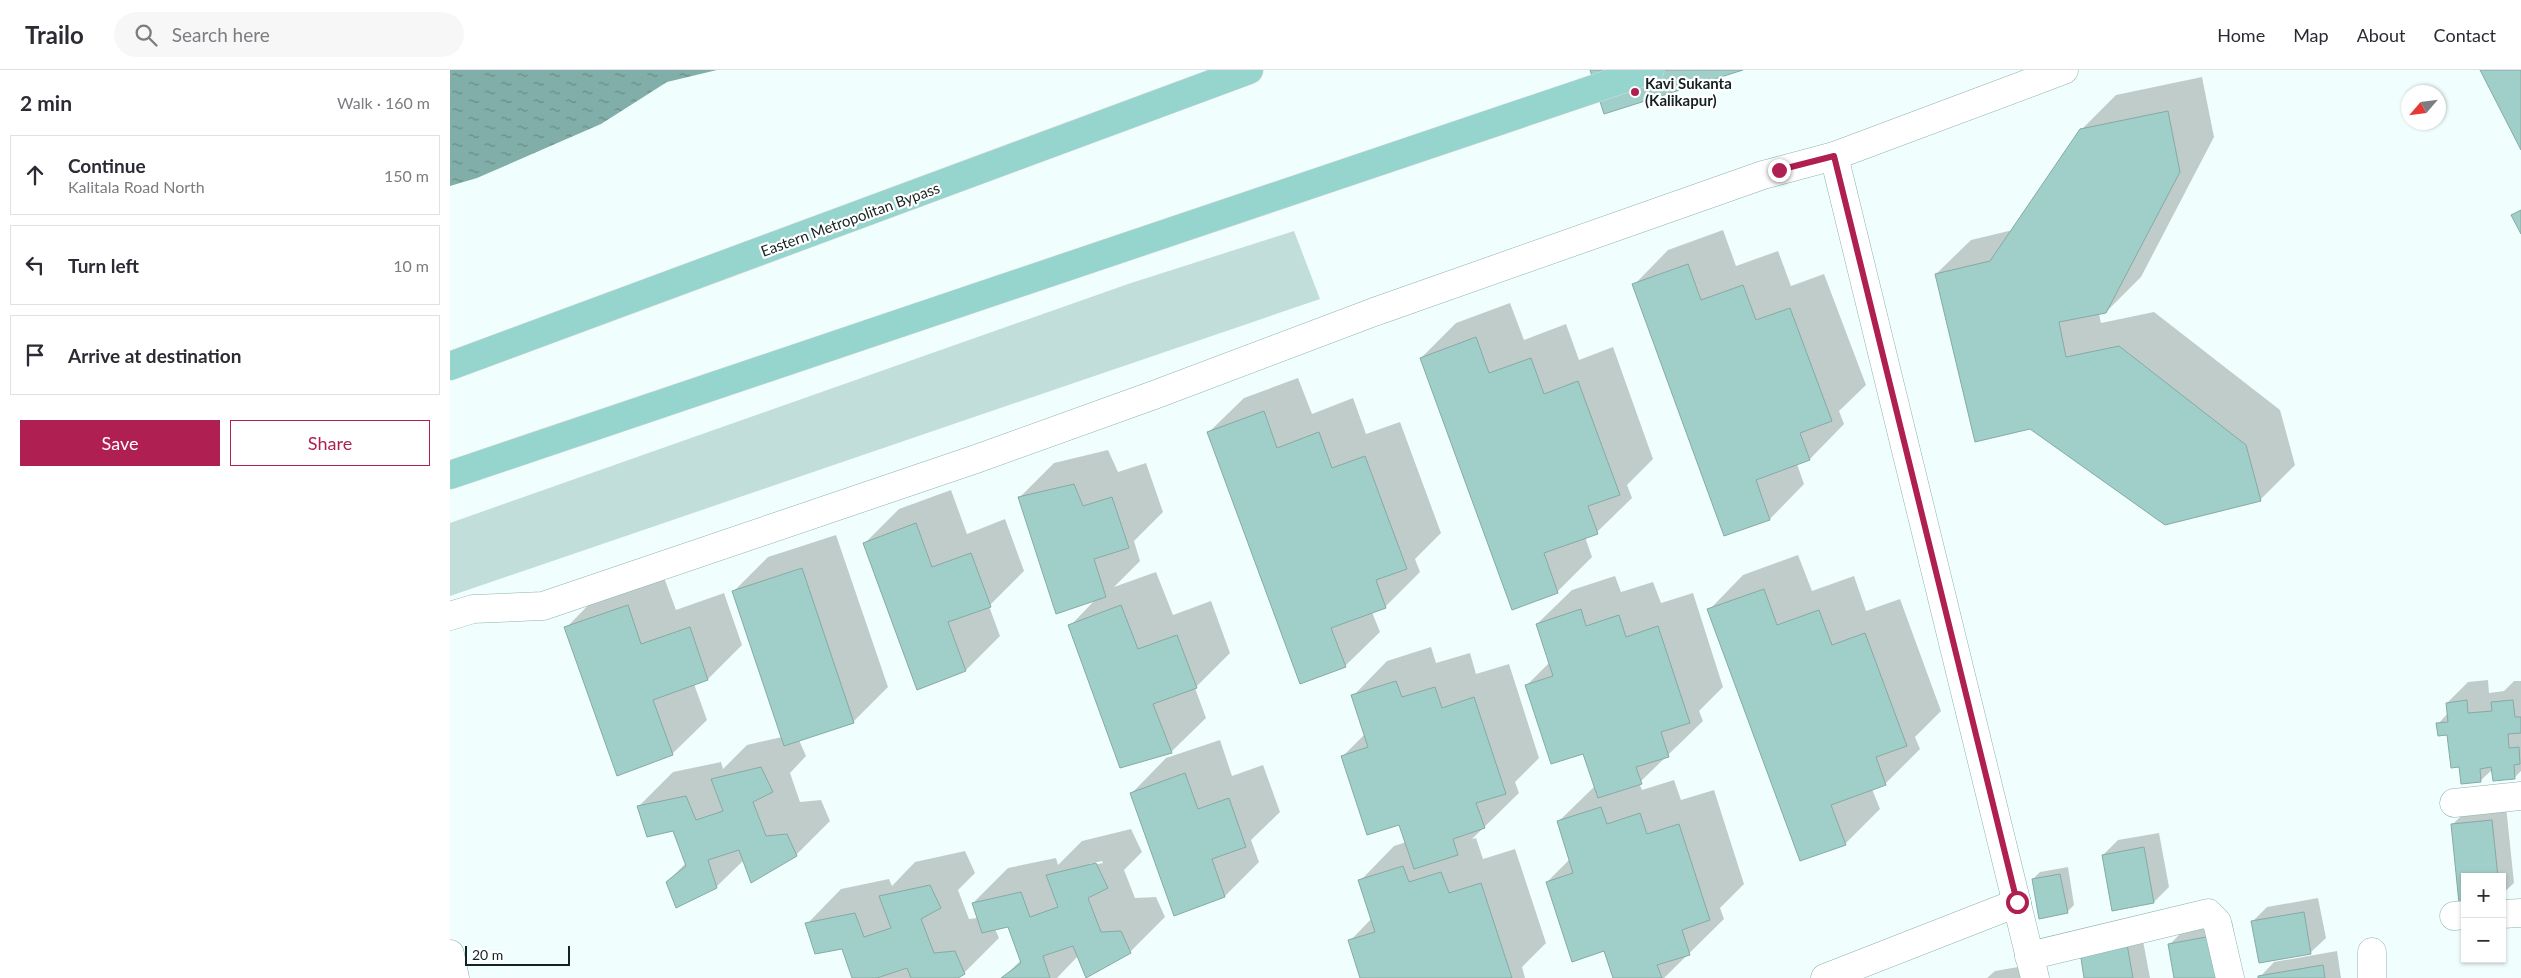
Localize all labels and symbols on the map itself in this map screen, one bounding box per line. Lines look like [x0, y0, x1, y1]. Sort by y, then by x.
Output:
place label: Kavi Sukanta (Kalikapur) [1645, 74, 1732, 109]
north arrow [2401, 85, 2446, 130]
marker: Kavi Sukanta (Kalikapur) [1629, 86, 1641, 98]
route end [1768, 159, 1791, 182]
street label: Eastern Metropolitan Bypass [758, 178, 942, 260]
route start [2006, 891, 2029, 914]
scale bar [465, 943, 570, 966]

